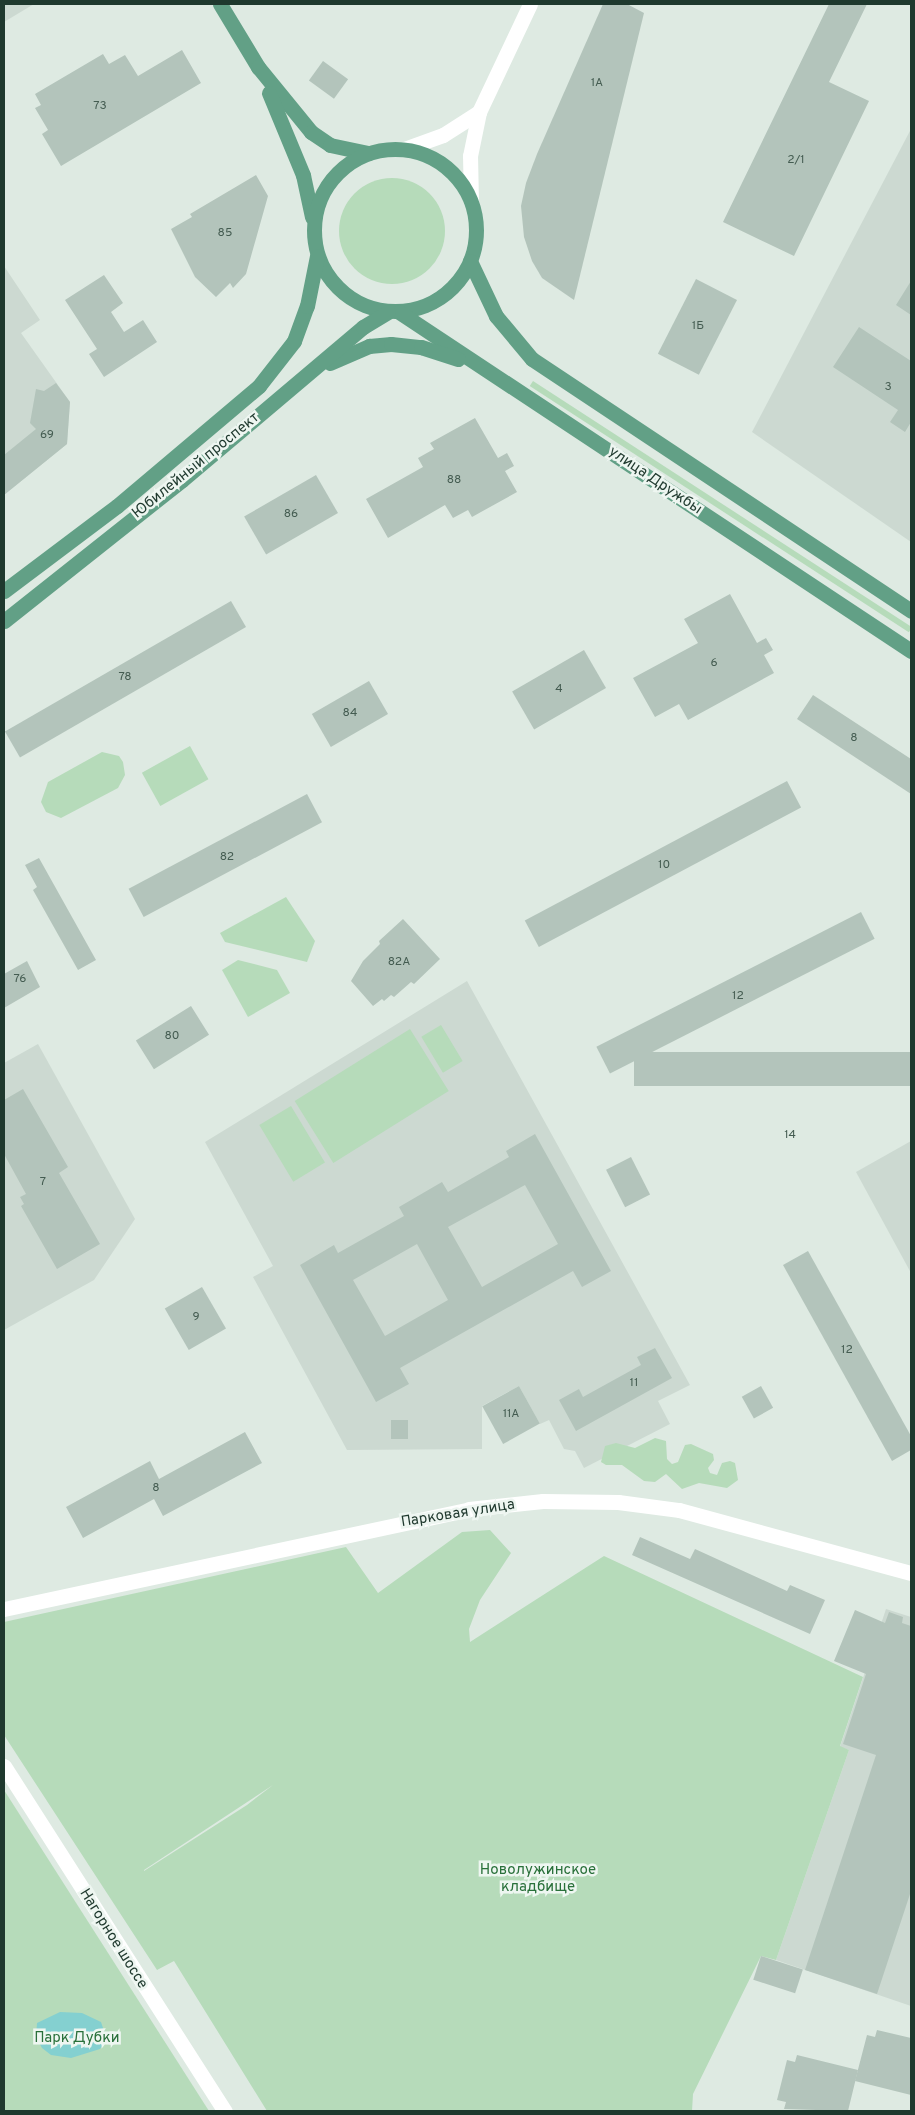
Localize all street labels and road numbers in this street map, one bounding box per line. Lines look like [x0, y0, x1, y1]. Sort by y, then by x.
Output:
street label: Юбилейный проспект [129, 409, 263, 523]
street label: улица Дружбы [605, 443, 705, 519]
street label: Парковая улица [400, 1496, 516, 1532]
street label: Нагорное шоссе [75, 1886, 151, 1992]

